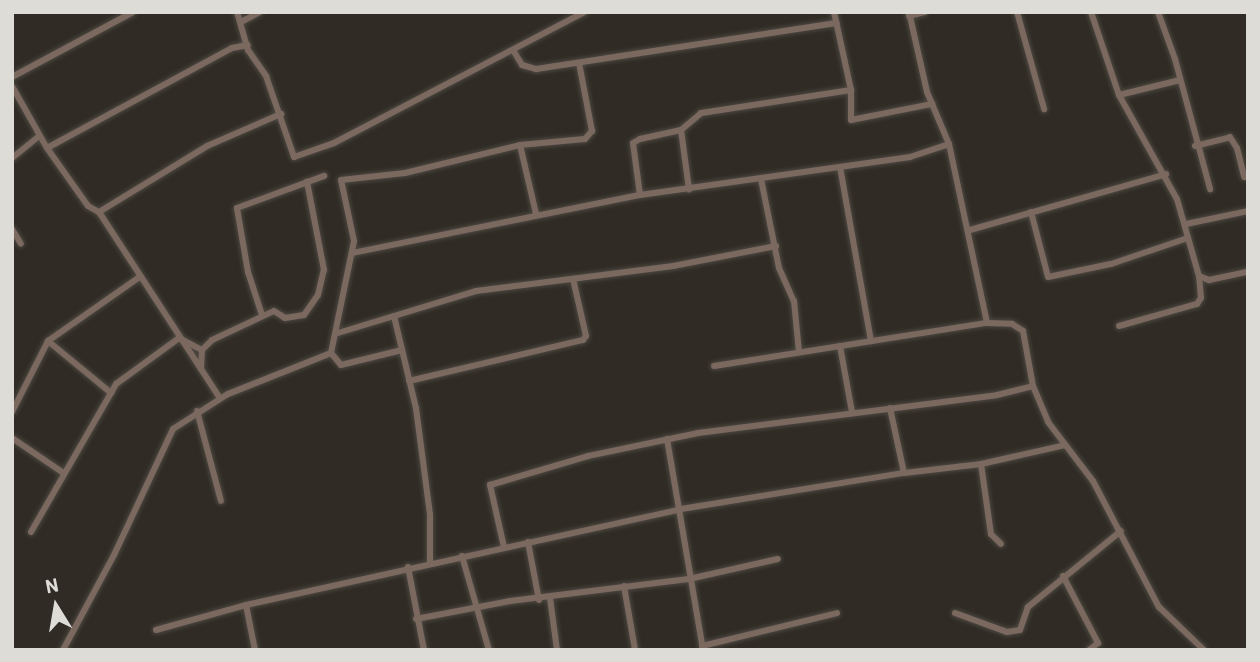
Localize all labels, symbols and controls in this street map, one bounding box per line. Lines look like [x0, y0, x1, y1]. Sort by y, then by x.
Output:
north arrow [21, 571, 91, 641]
text: N [43, 572, 60, 597]

